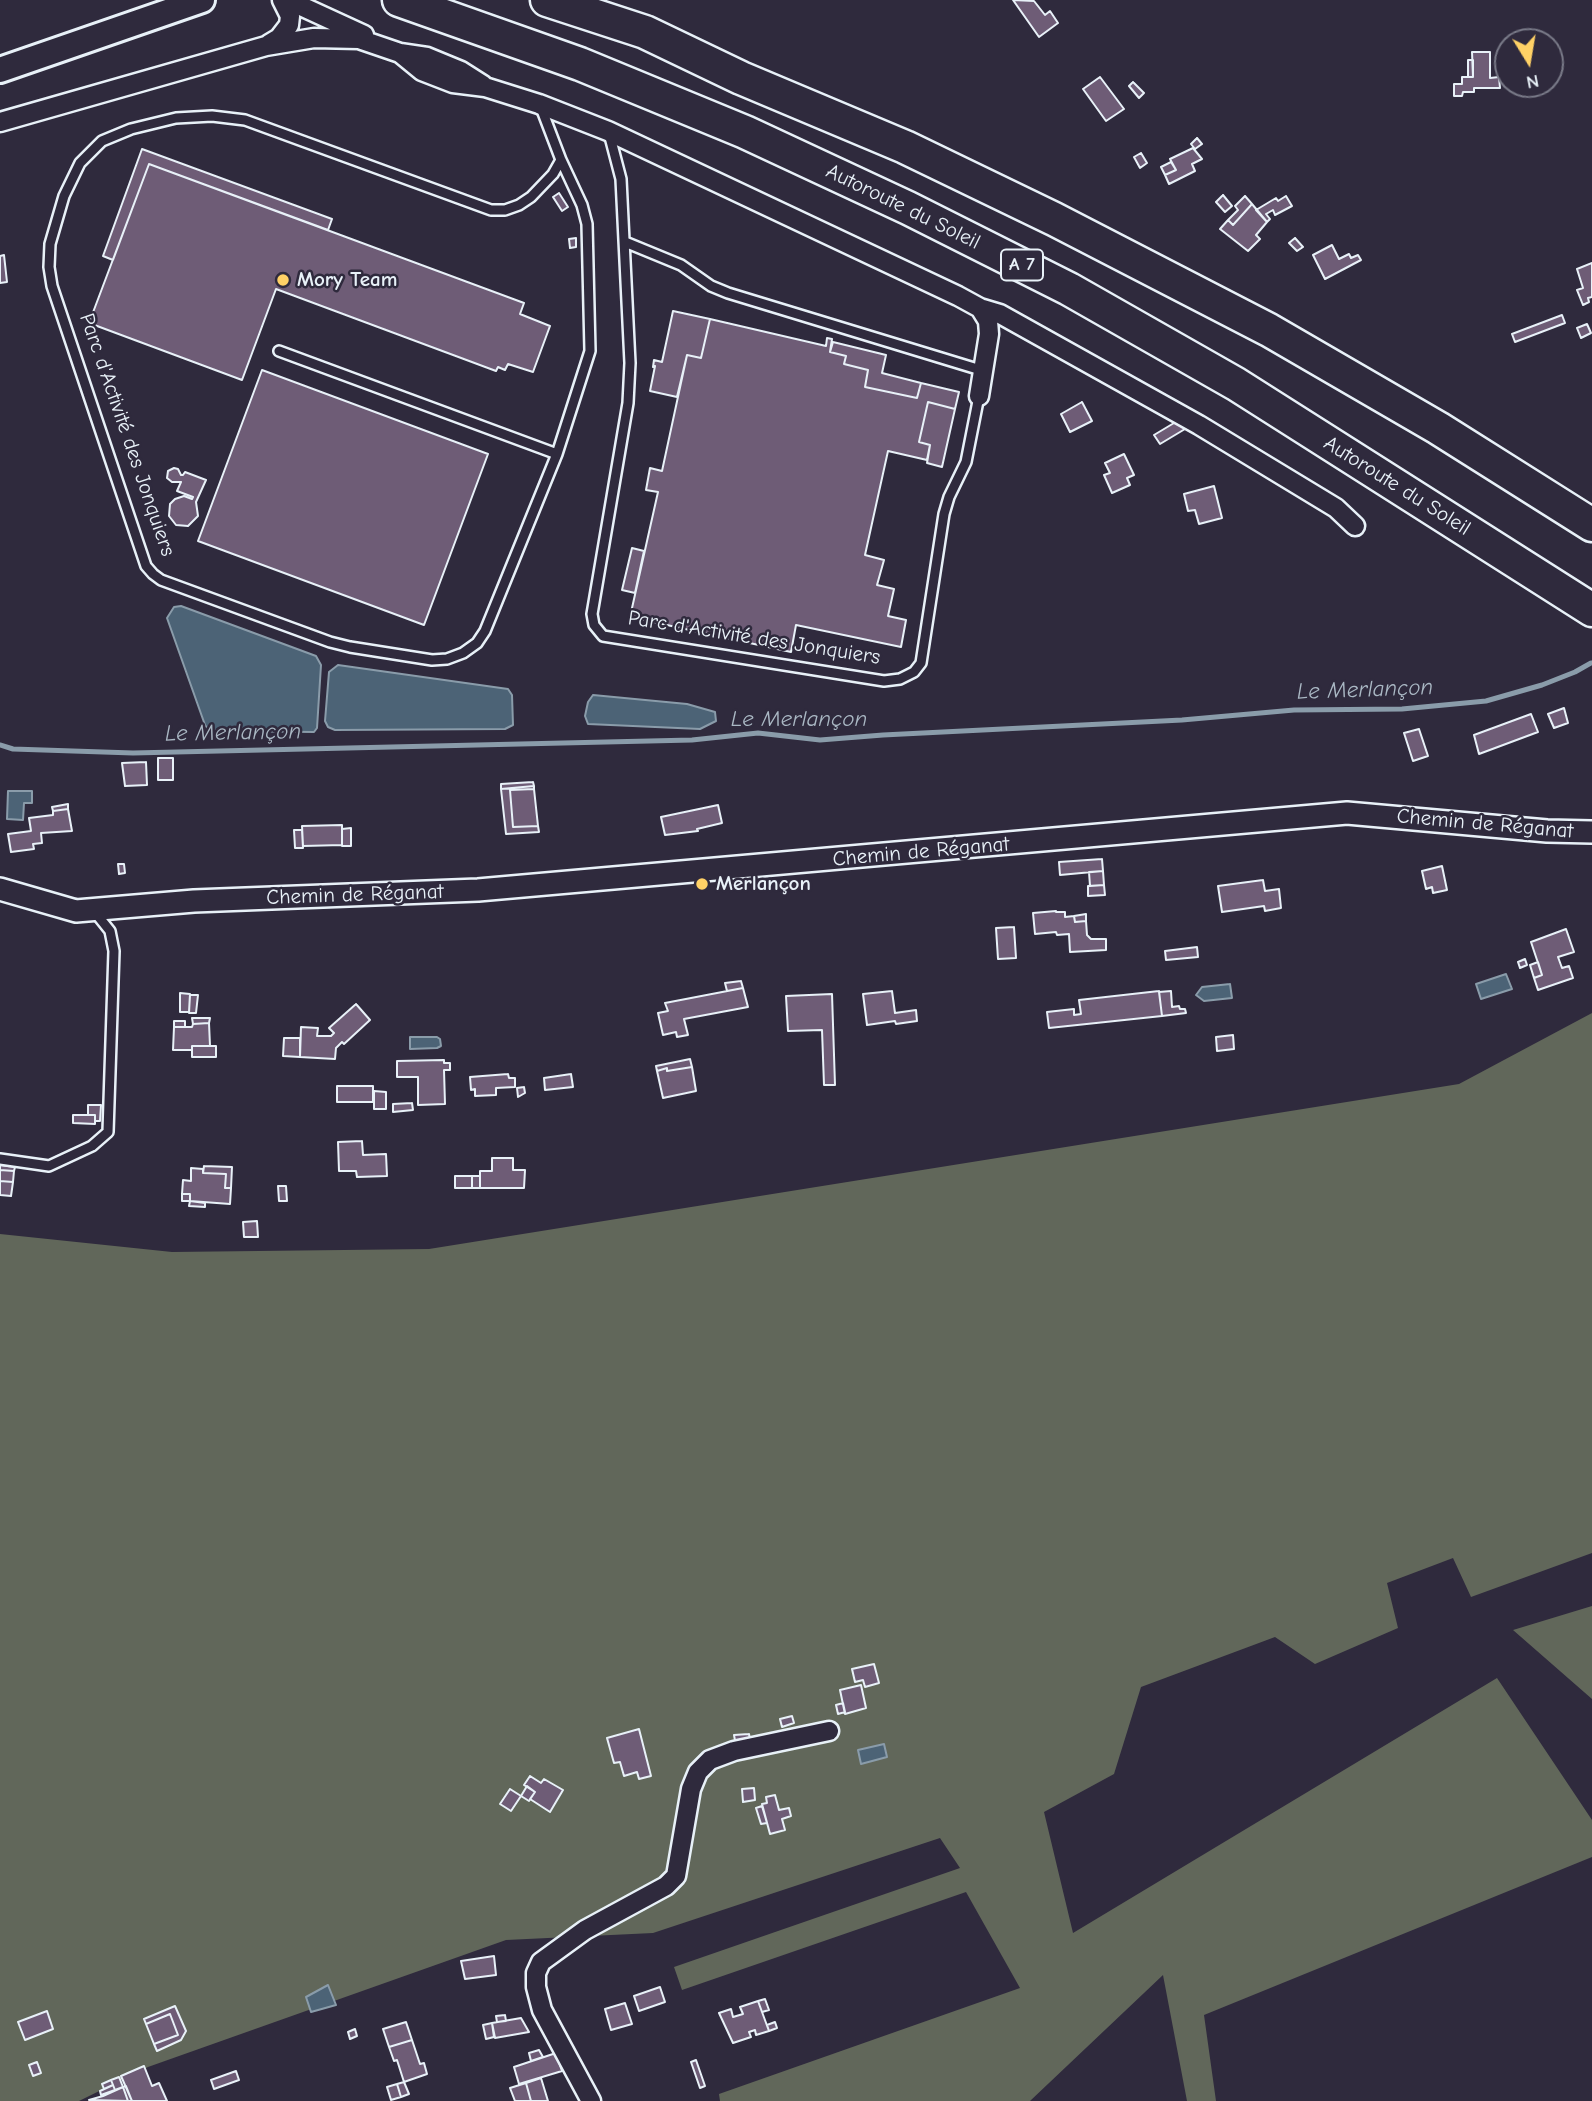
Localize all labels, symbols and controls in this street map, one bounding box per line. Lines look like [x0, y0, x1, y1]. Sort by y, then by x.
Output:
north arrow [1494, 28, 1564, 98]
text: N [1524, 70, 1541, 94]
street label: Autoroute du Soleil [822, 159, 984, 255]
road number: A 7 [1001, 249, 1043, 280]
place label: Mory Team [297, 267, 397, 293]
marker: Mory Team [275, 272, 291, 288]
street label: Parc d'Activité des Jonquiers [74, 310, 180, 560]
street label: Autoroute du Soleil [1319, 431, 1475, 541]
street label: Parc d'Activité des Jonquiers [626, 606, 882, 670]
water label: Le Merlançon [1296, 674, 1434, 706]
water label: Le Merlançon [731, 705, 867, 733]
water label: Le Merlançon [165, 718, 301, 748]
street label: Chemin de Réganat [1396, 804, 1574, 844]
street label: Chemin de Réganat [832, 832, 1010, 872]
place label: Merlançon [716, 871, 811, 897]
marker: Merlançon [694, 876, 710, 892]
street label: Chemin de Réganat [266, 879, 444, 911]

